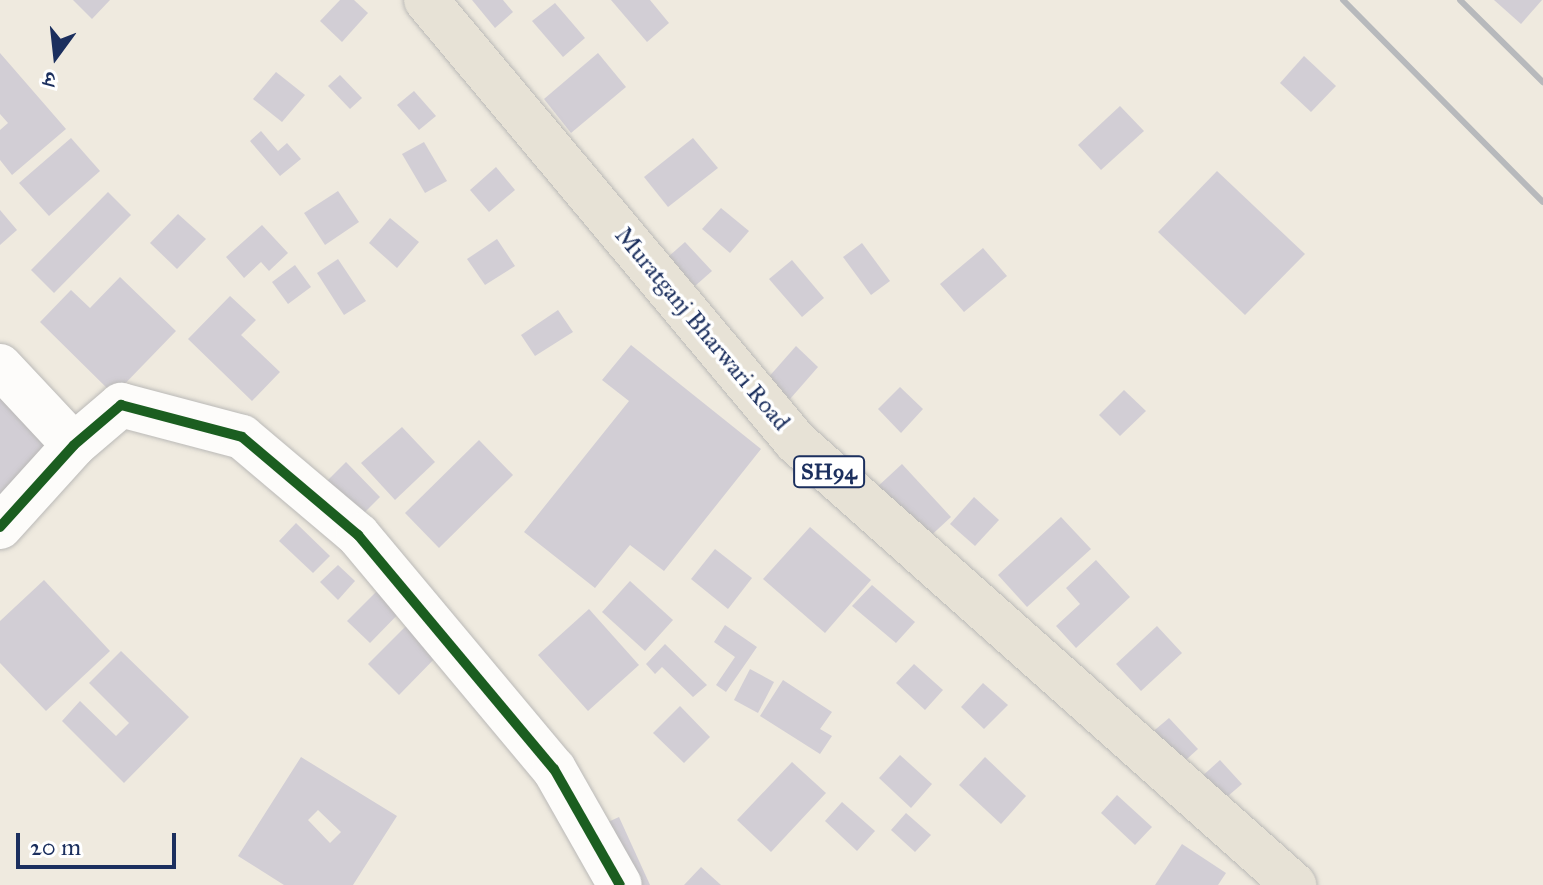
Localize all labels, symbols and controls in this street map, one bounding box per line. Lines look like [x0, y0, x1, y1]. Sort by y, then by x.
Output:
north arrow [16, 16, 96, 96]
text: उ [41, 65, 59, 94]
street label: Muratganj Bharwari Road [609, 222, 795, 436]
road number: SH94 [793, 454, 865, 490]
scale bar [20, 817, 180, 867]
text: 20 m [30, 832, 81, 862]

